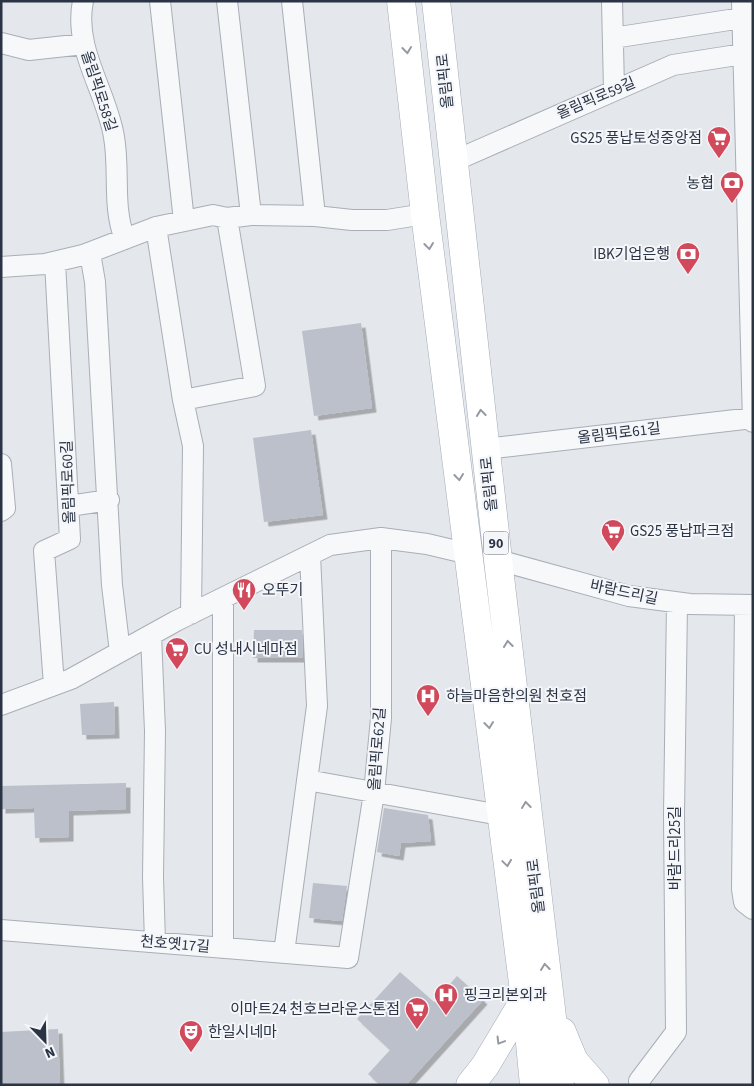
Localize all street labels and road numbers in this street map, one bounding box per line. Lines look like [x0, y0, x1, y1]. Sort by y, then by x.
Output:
street label: 올림픽로58길 [76, 48, 121, 134]
street label: 올림픽로 [432, 52, 459, 109]
street label: 올림픽로59길 [553, 72, 639, 125]
street label: 올림픽로61길 [576, 418, 662, 449]
street label: 올림픽로60길 [57, 440, 80, 524]
street label: 올림픽로 [476, 455, 503, 512]
road number: 90 [484, 532, 508, 554]
street label: 바람드리길 [588, 575, 660, 610]
street label: 올림픽로62길 [364, 706, 391, 792]
street label: 바람드리25길 [665, 806, 686, 890]
street label: 올림픽로 [523, 857, 550, 915]
street label: 천호옛17길 [139, 931, 211, 958]

